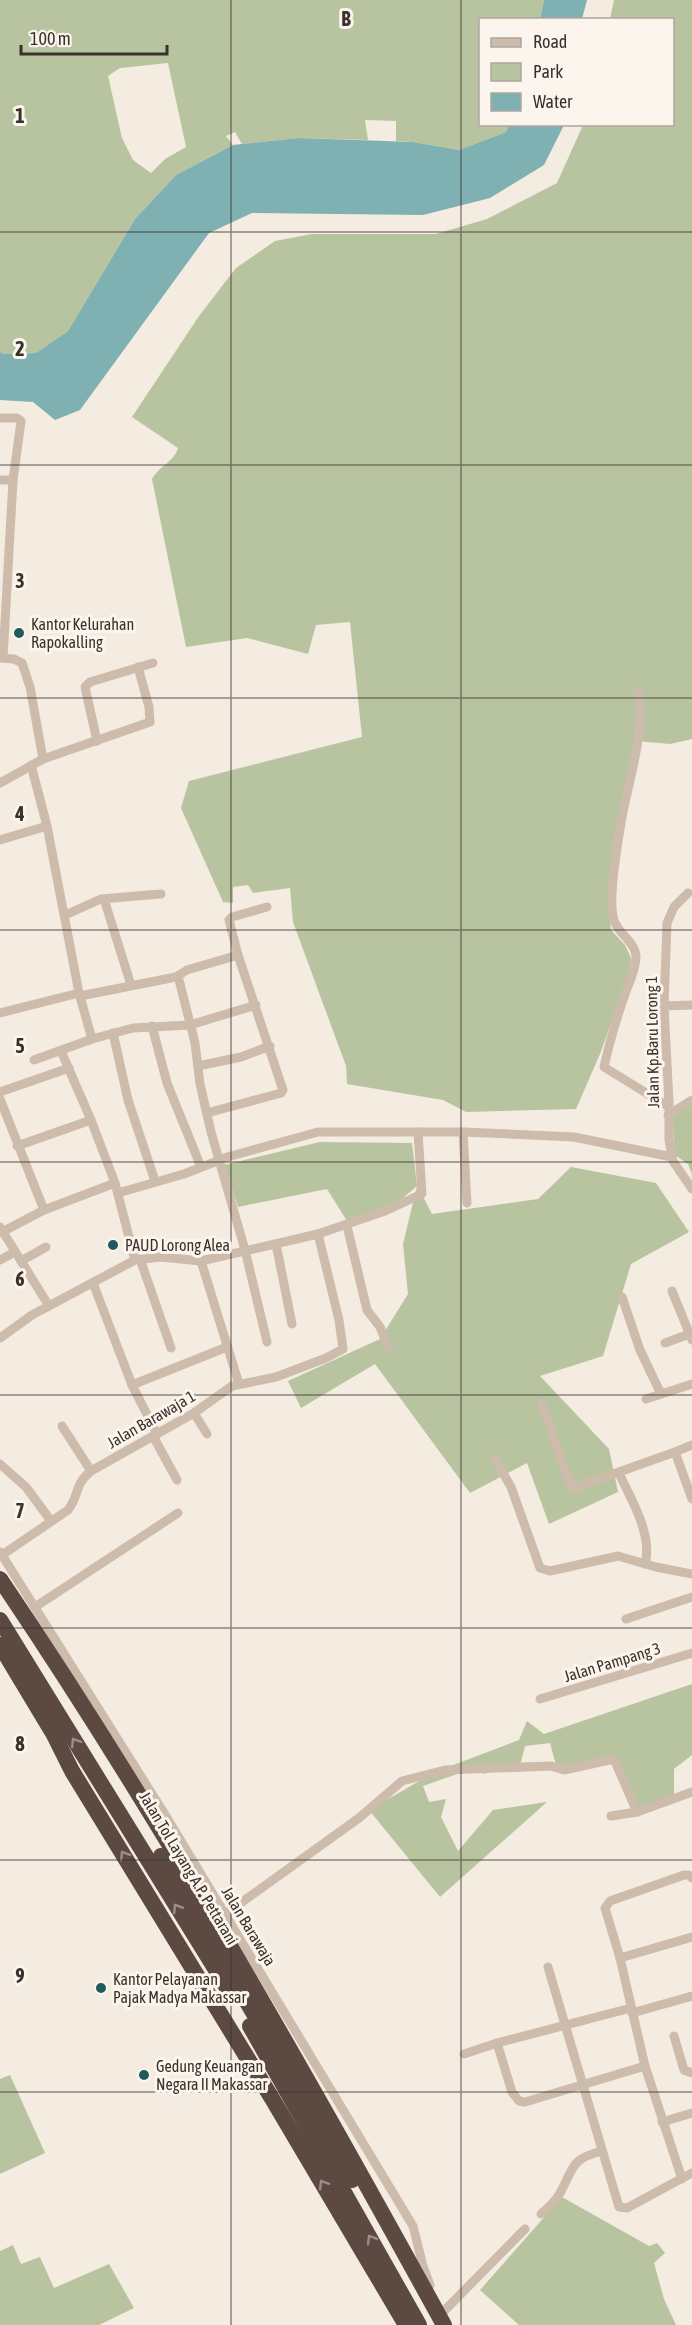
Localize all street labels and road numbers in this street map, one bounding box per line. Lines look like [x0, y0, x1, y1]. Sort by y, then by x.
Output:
street label: Jalan Kp.Baru Lorong 1 [642, 976, 663, 1108]
street label: Jalan Barawaja 1 [104, 1387, 199, 1452]
street label: Jalan Pampang 3 [562, 1639, 663, 1686]
street label: Jalan Tol Layang A.P. Pettarani [135, 1788, 242, 1948]
street label: Jalan Barawaja [218, 1883, 280, 1969]

